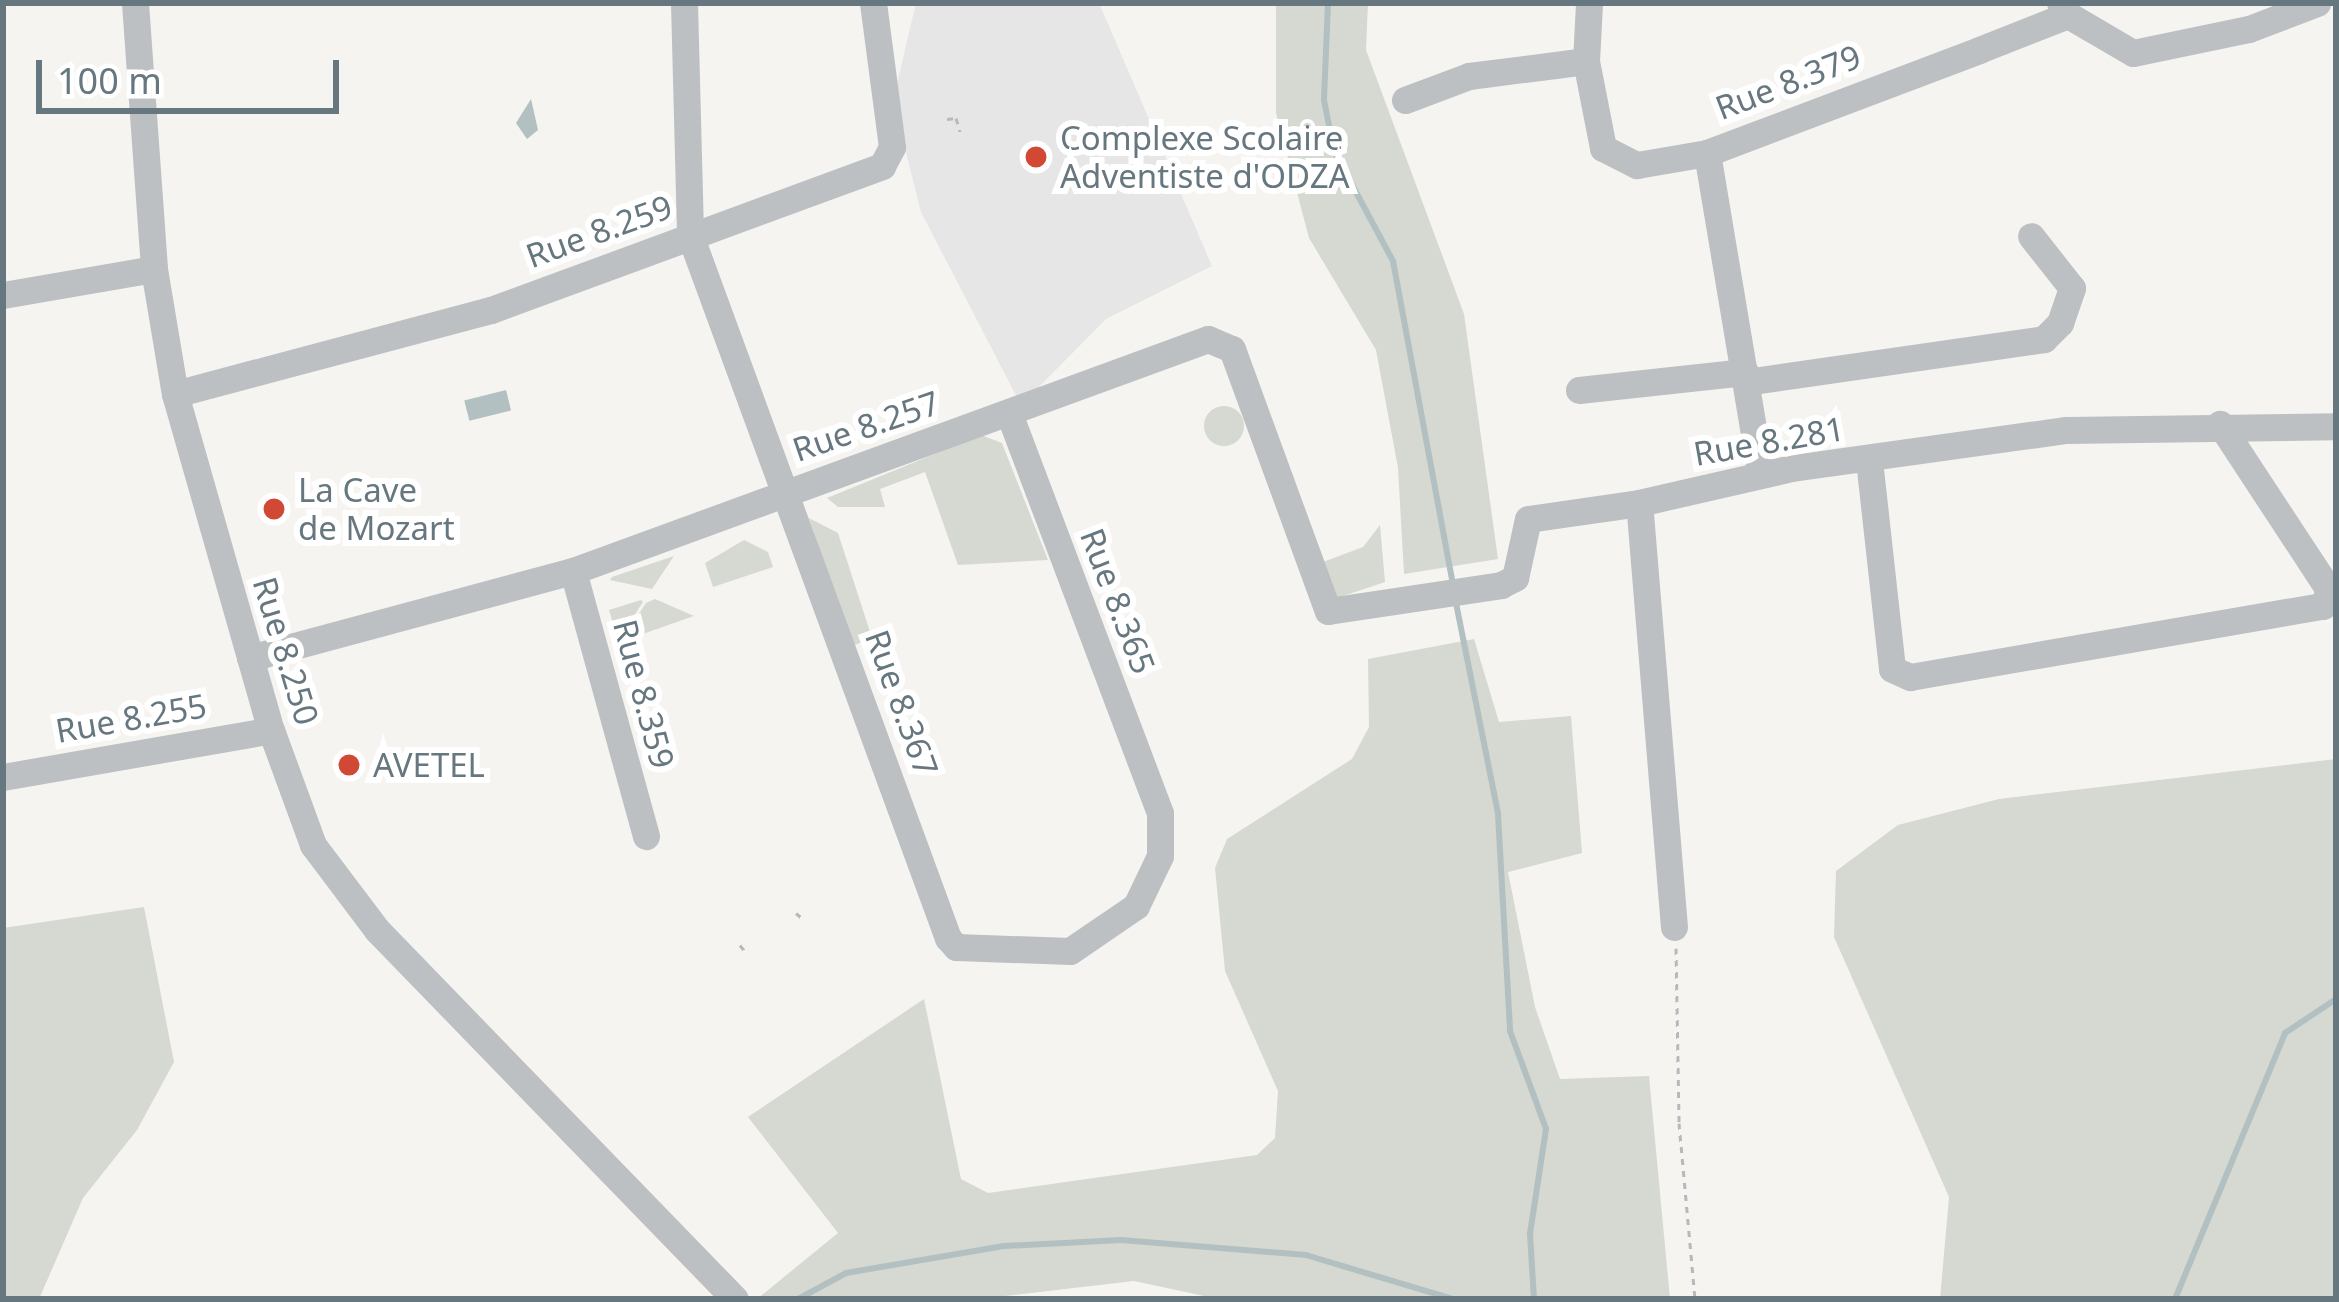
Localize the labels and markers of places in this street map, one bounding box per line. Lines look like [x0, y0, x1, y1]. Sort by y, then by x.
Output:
place label: Complexe Scolaire Adventiste d'ODZA [1060, 118, 1350, 196]
marker: Complexe Scolaire Adventiste d'ODZA [1023, 144, 1049, 170]
place label: La Cave de Mozart [298, 470, 455, 548]
marker: La Cave de Mozart [261, 496, 287, 522]
place label: AVETEL [373, 745, 485, 785]
marker: AVETEL [336, 752, 362, 778]

